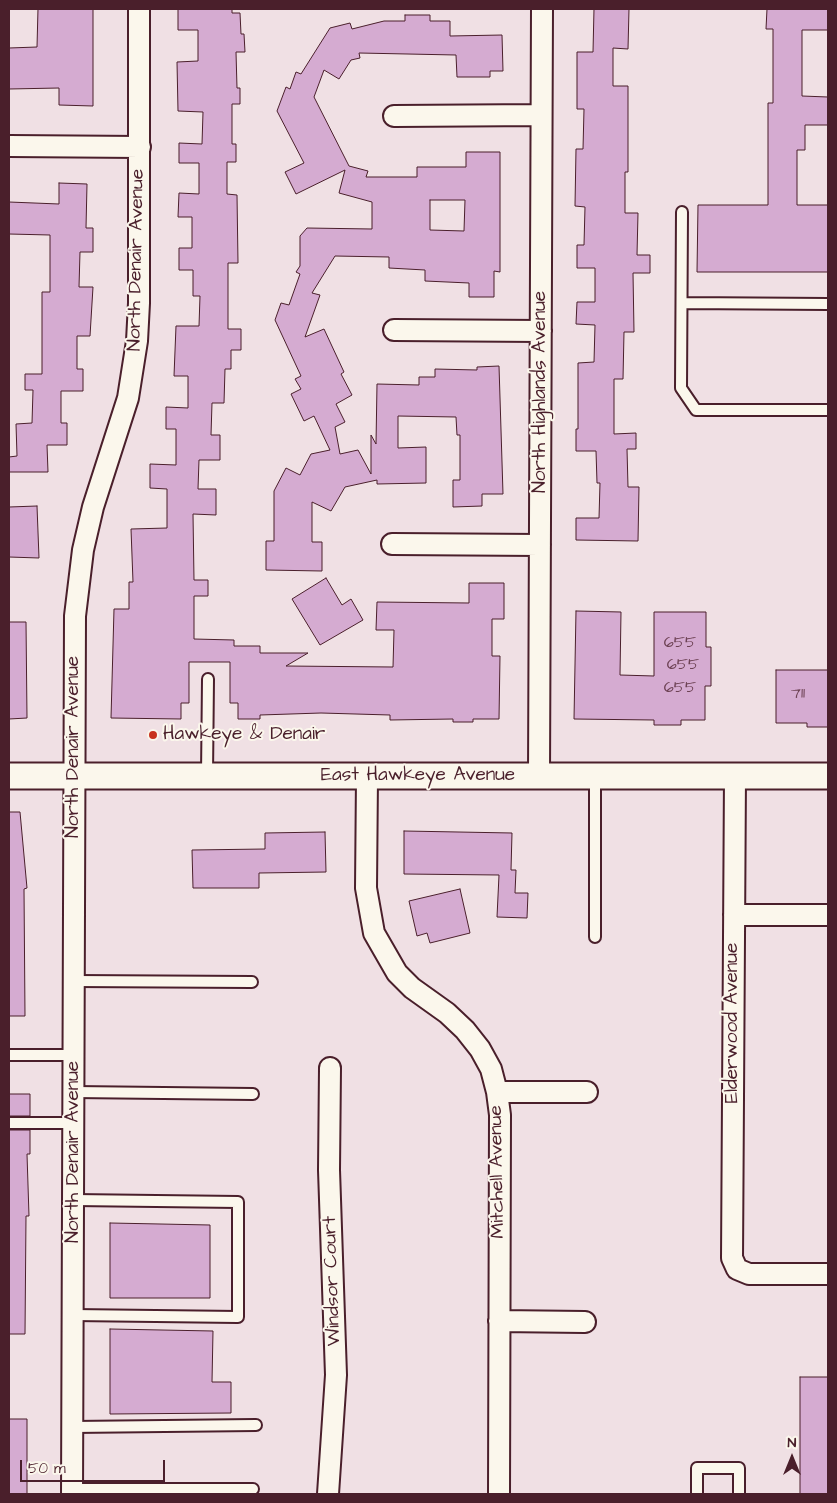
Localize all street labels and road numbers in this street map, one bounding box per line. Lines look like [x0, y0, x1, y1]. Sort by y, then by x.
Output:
street label: North Denair Avenue [124, 169, 150, 351]
street label: North Highlands Avenue [530, 291, 552, 493]
street label: North Denair Avenue [63, 656, 85, 838]
street label: East Hawkeye Avenue [321, 765, 515, 787]
street label: Elderwood Avenue [722, 943, 744, 1103]
street label: North Denair Avenue [63, 1061, 85, 1243]
street label: Mitchell Avenue [485, 1105, 511, 1239]
street label: Windsor Court [319, 1216, 347, 1346]

